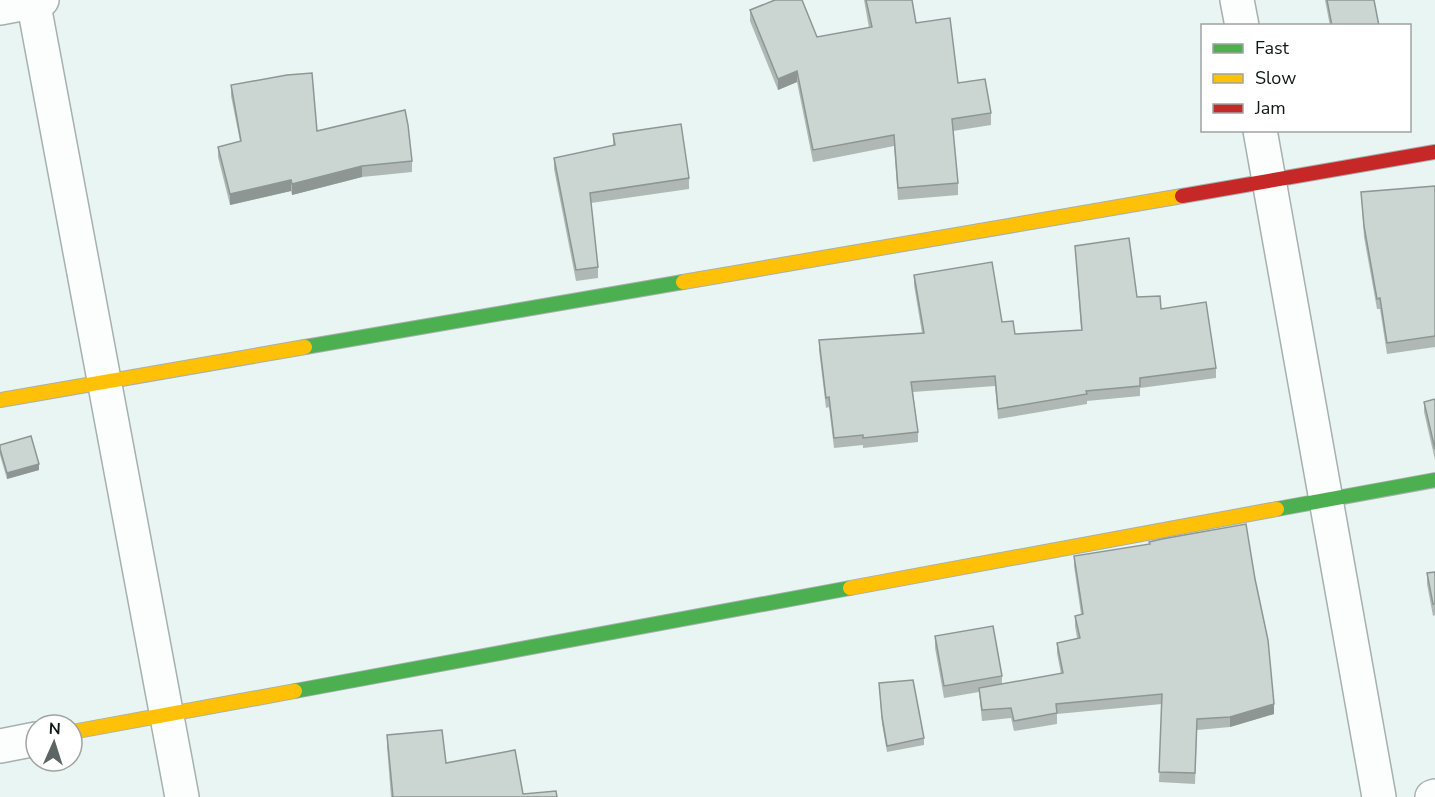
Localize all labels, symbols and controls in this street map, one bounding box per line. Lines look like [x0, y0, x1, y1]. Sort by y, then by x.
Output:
legend [1201, 24, 1411, 132]
text: Fast [1255, 36, 1290, 60]
text: Slow [1255, 66, 1296, 90]
text: Jam [1254, 96, 1286, 120]
north arrow [24, 713, 84, 773]
text: N [48, 718, 61, 740]

